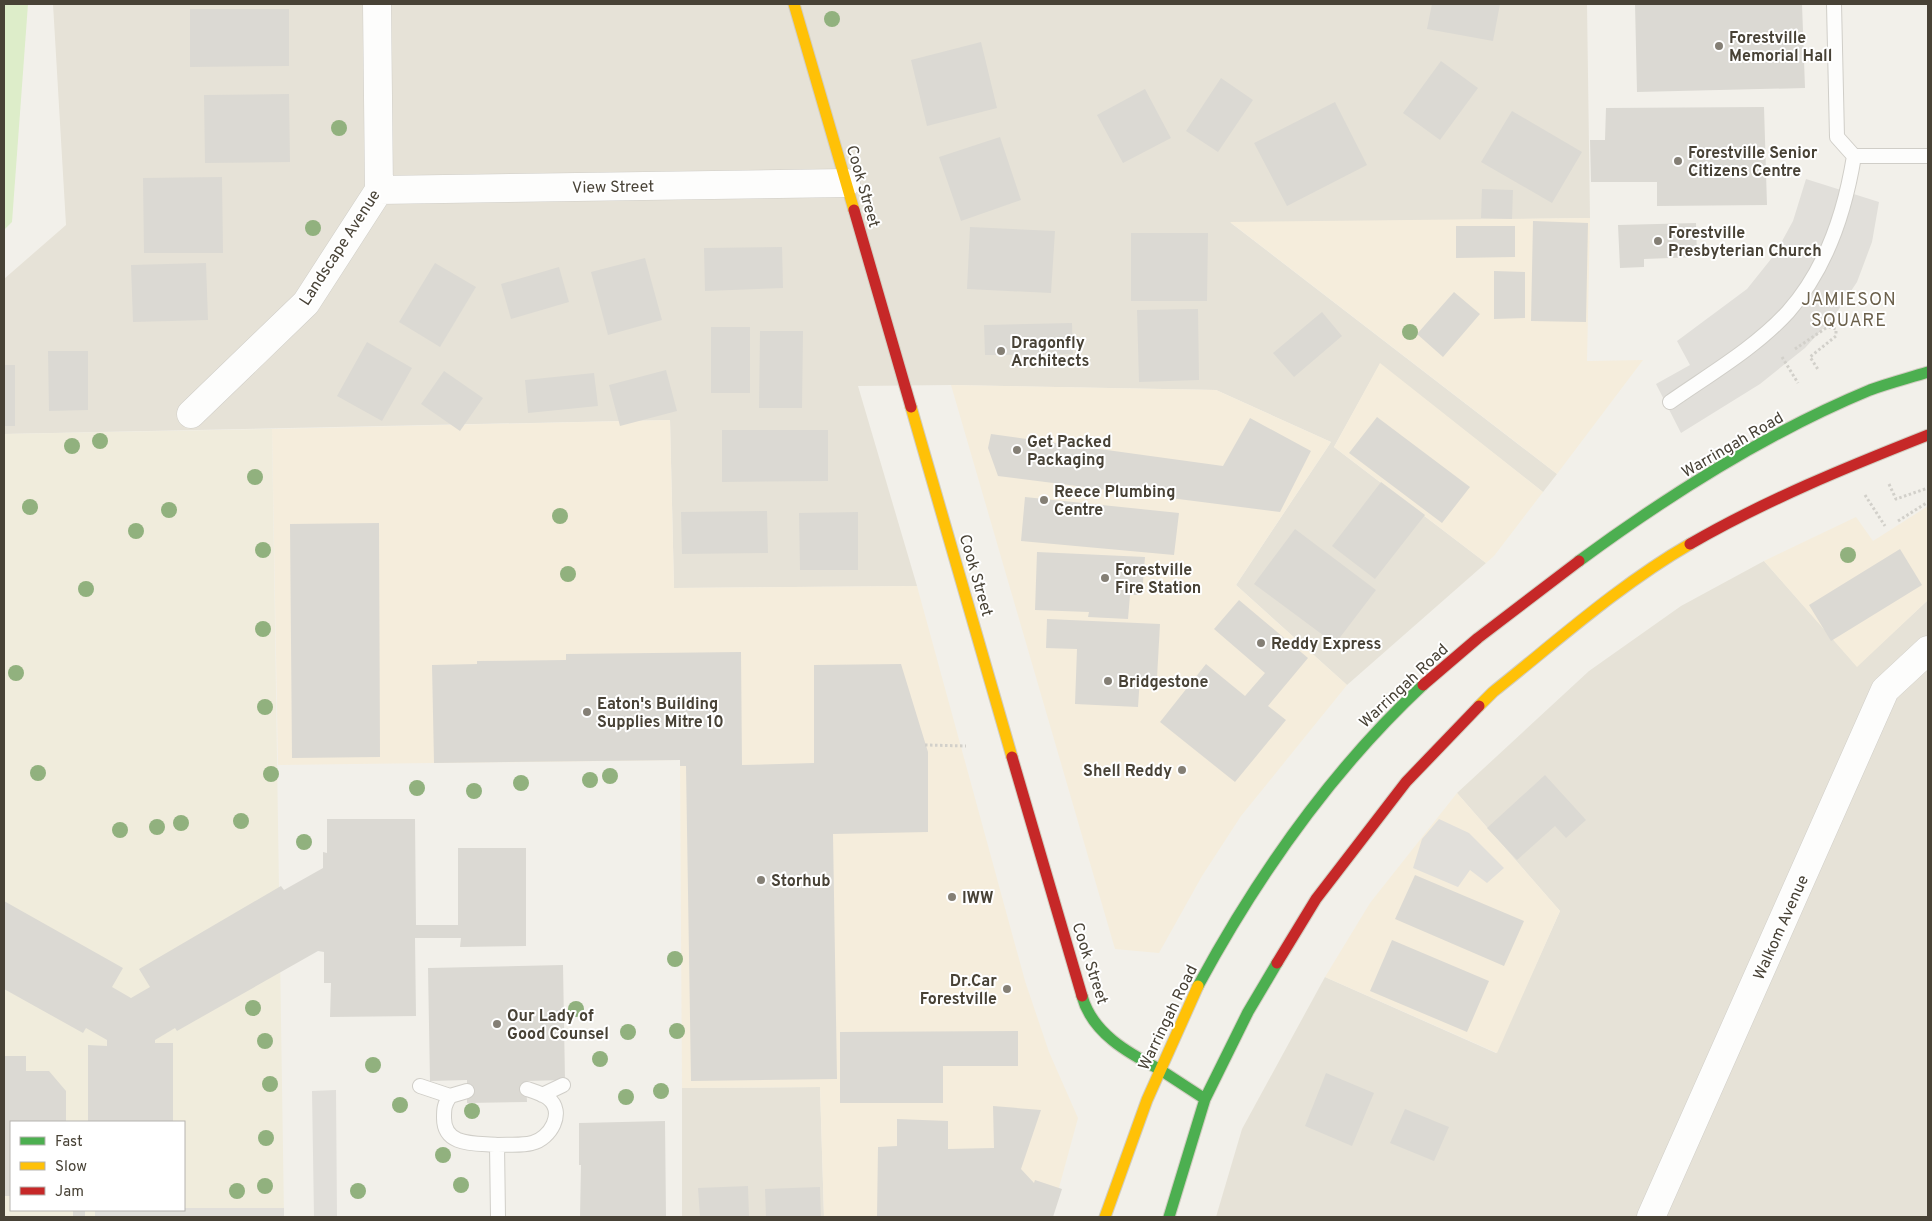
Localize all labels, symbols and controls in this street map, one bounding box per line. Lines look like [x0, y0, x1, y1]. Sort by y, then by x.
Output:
place label: Forestville Memorial Hall [1729, 29, 1832, 67]
marker: Forestville Memorial Hall [1713, 40, 1725, 52]
street label: Cook Street [841, 143, 883, 230]
place label: Forestville Senior Citizens Centre [1688, 144, 1818, 182]
marker: Forestville Senior Citizens Centre [1672, 155, 1684, 167]
street label: View Street [572, 177, 654, 199]
street label: Landscape Avenue [296, 186, 386, 310]
place label: Forestville Presbyterian Church [1668, 224, 1822, 262]
marker: Forestville Presbyterian Church [1652, 235, 1664, 247]
district label: JAMIESON SQUARE [1801, 289, 1897, 333]
place label: Dragonfly Architects [1011, 334, 1090, 372]
marker: Dragonfly Architects [995, 345, 1007, 357]
street label: Warringah Road [1678, 408, 1788, 483]
place label: Get Packed Packaging [1027, 433, 1112, 471]
marker: Get Packed Packaging [1011, 444, 1023, 456]
place label: Reece Plumbing Centre [1054, 483, 1175, 521]
marker: Reece Plumbing Centre [1038, 494, 1050, 506]
street label: Cook Street [954, 532, 996, 619]
place label: Forestville Fire Station [1115, 561, 1201, 599]
marker: Forestville Fire Station [1099, 572, 1111, 584]
place label: Reddy Express [1271, 635, 1382, 655]
marker: Reddy Express [1255, 637, 1267, 649]
street label: Warringah Road [1356, 640, 1453, 733]
place label: Bridgestone [1118, 673, 1209, 693]
marker: Bridgestone [1102, 675, 1114, 687]
place label: Eaton's Building Supplies Mitre 10 [597, 695, 724, 733]
marker: Eaton's Building Supplies Mitre 10 [581, 706, 593, 718]
place label: Shell Reddy [1083, 762, 1172, 782]
marker: Shell Reddy [1176, 764, 1188, 776]
place label: Storhub [771, 872, 831, 892]
street label: Walkom Avenue [1750, 872, 1814, 983]
marker: Storhub [755, 874, 767, 886]
place label: IWW [962, 889, 994, 909]
marker: IWW [946, 891, 958, 903]
street label: Cook Street [1066, 920, 1112, 1007]
street label: Warringah Road [1135, 962, 1203, 1074]
place label: Dr.Car Forestville [920, 972, 997, 1010]
marker: Dr.Car Forestville [1001, 983, 1013, 995]
place label: Our Lady of Good Counsel [507, 1007, 609, 1045]
marker: Our Lady of Good Counsel [491, 1018, 503, 1030]
legend [10, 1121, 185, 1211]
text: Fast [55, 1133, 83, 1152]
text: Slow [55, 1158, 87, 1177]
text: Jam [55, 1183, 84, 1202]

